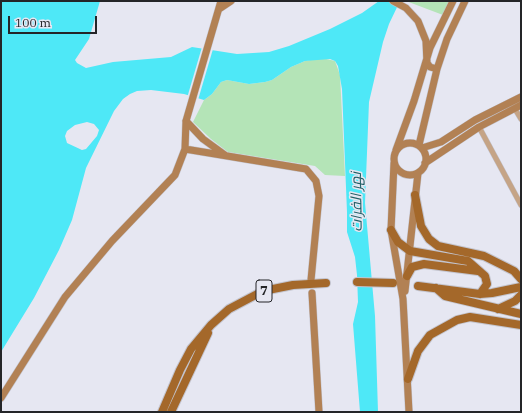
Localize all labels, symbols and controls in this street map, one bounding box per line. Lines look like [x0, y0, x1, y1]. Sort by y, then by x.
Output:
scale bar [10, 8, 99, 34]
text: 100 m [15, 15, 51, 30]
water label: نهر الفرات [347, 172, 367, 232]
road number: 7 [256, 280, 272, 302]

